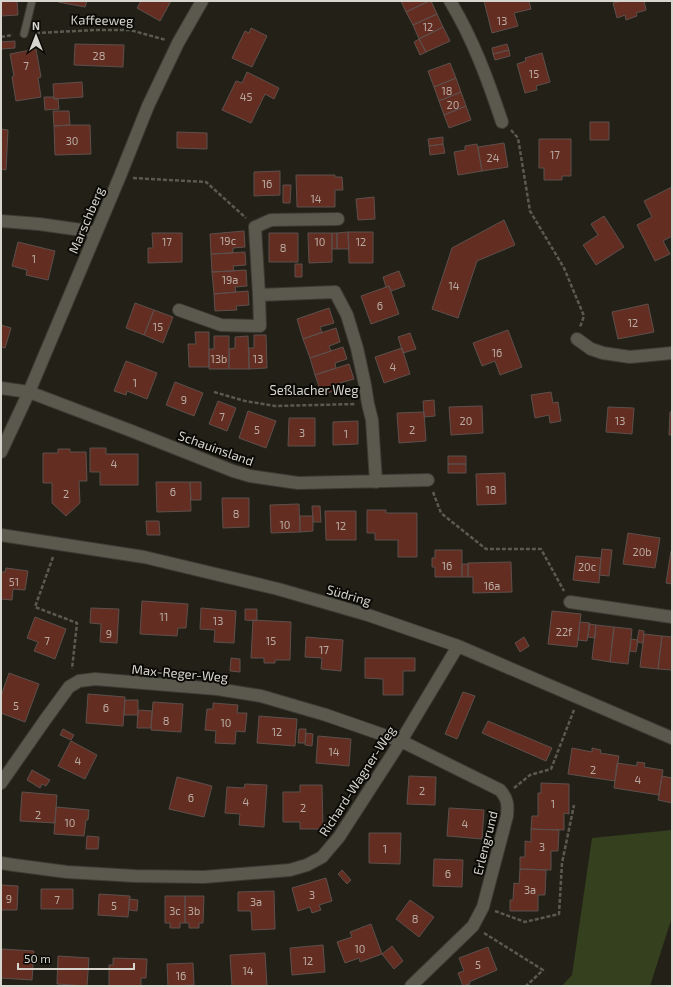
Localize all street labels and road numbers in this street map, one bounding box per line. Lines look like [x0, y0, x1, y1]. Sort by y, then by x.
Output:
street label: Kaffeeweg [70, 11, 134, 29]
street label: Marschberg [65, 184, 107, 256]
street label: Seßlacher Weg [270, 382, 358, 398]
street label: Schauinsland [176, 427, 256, 469]
street label: Südring [325, 581, 373, 609]
street label: Max-Reger-Weg [131, 661, 229, 685]
street label: Richard-Wagner-Weg [315, 723, 399, 839]
street label: Erlengrund [469, 809, 501, 877]

